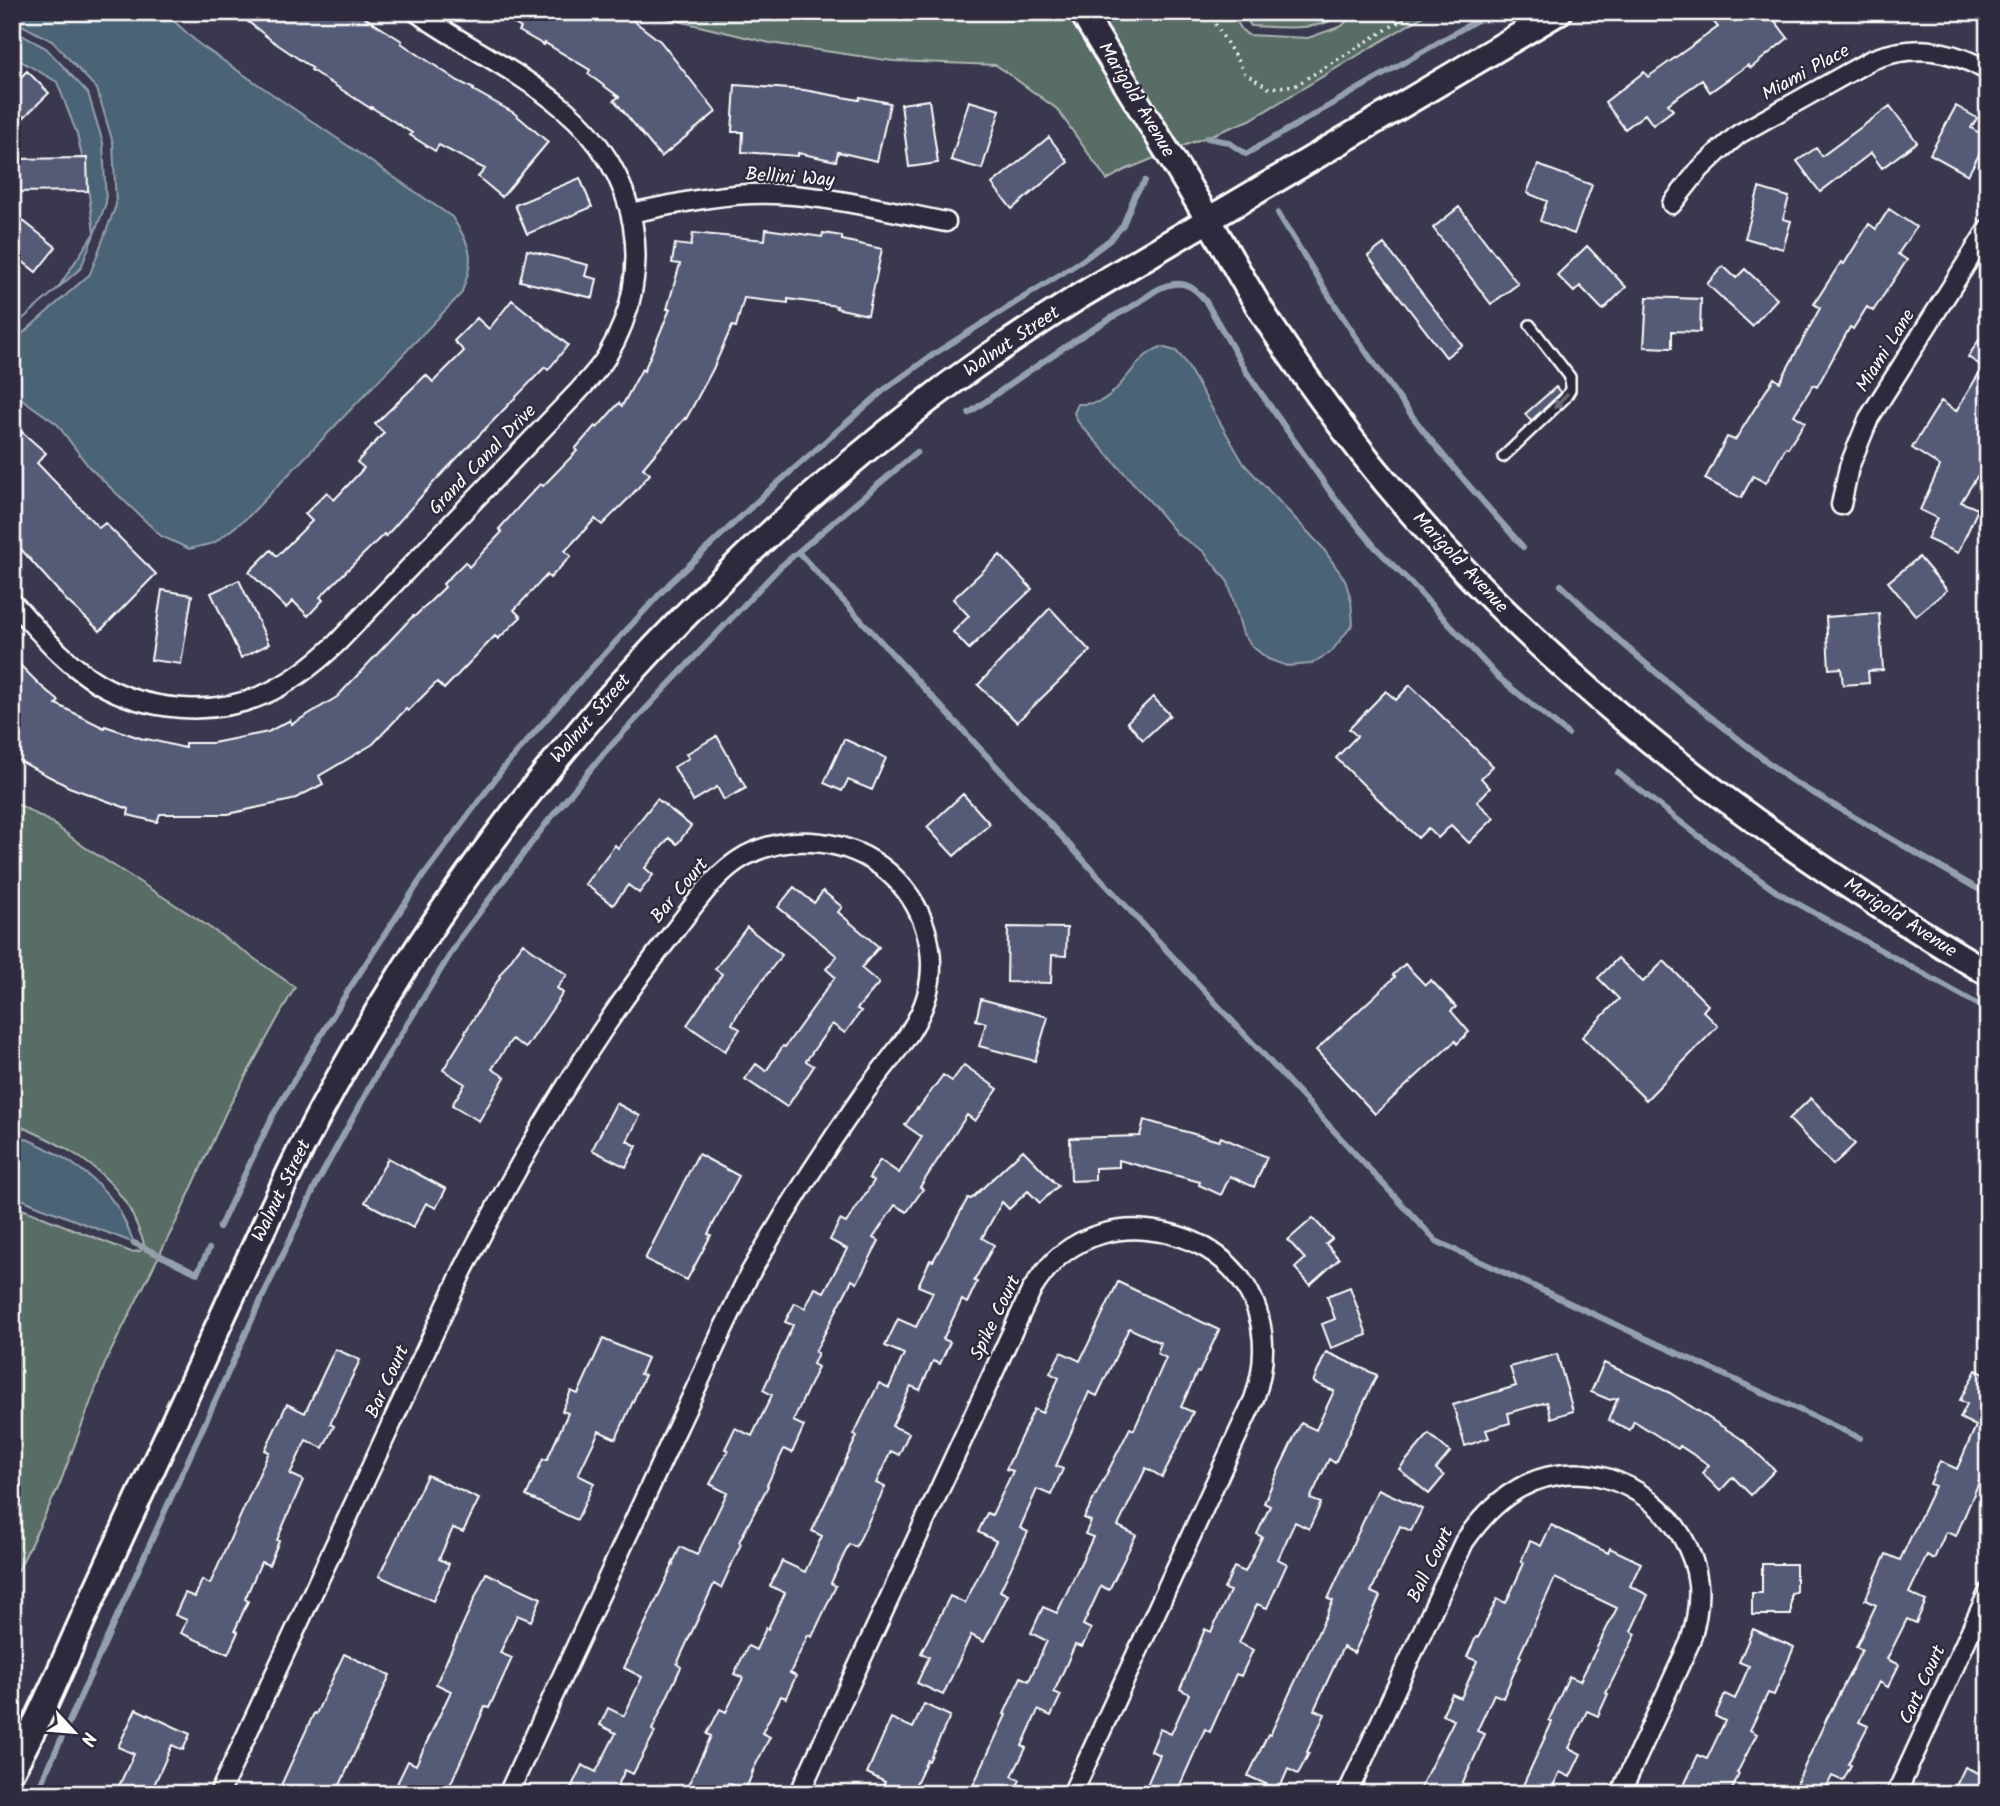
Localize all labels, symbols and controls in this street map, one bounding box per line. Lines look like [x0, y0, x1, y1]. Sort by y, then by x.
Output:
street label: Miami Place [1756, 36, 1856, 110]
street label: Marigold Avenue [1090, 37, 1183, 164]
street label: Bellini Way [744, 160, 837, 196]
street label: Walnut Street [958, 298, 1067, 385]
street label: Miami Lane [1848, 303, 1924, 399]
one-way arrow [1553, 392, 1569, 410]
street label: Grand Canal Drive [422, 397, 545, 523]
street label: Marigold Avenue [1405, 505, 1516, 621]
street label: Walnut Street [543, 667, 639, 771]
street label: Bar Court [644, 851, 717, 930]
street label: Marigold Avenue [1837, 870, 1963, 966]
street label: Walnut Street [244, 1134, 320, 1247]
street label: Spike Court [962, 1270, 1030, 1366]
street label: Bar Court [358, 1340, 418, 1424]
street label: Ball Court [1400, 1522, 1462, 1608]
street label: Cart Court [1892, 1640, 1955, 1730]
north arrow [38, 1698, 108, 1768]
text: N [71, 1727, 104, 1751]

